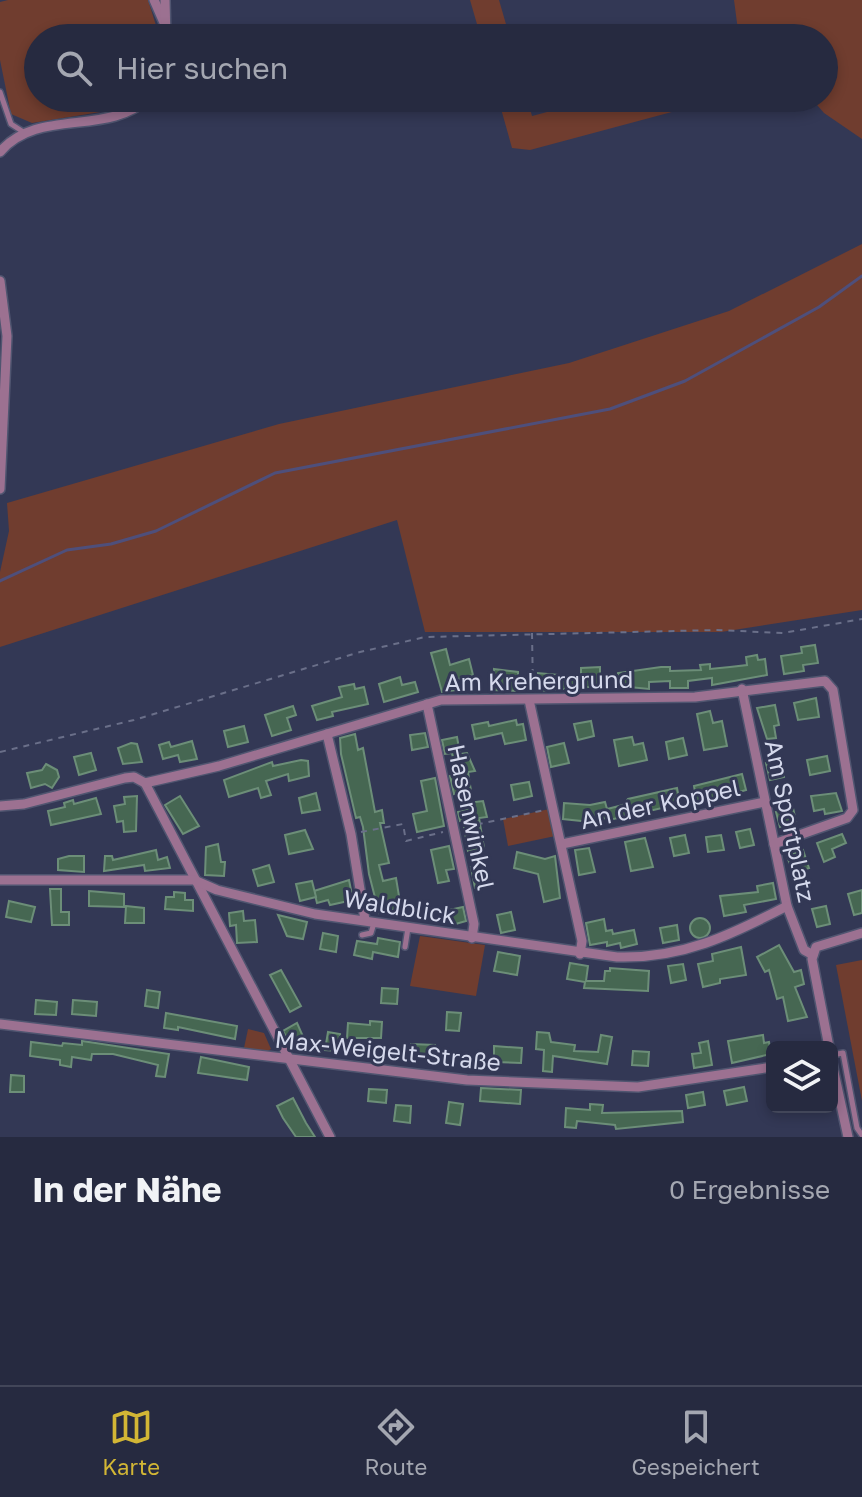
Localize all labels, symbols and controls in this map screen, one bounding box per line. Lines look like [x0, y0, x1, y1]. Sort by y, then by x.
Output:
search box [24, 24, 838, 112]
icon: search [52, 46, 96, 90]
text: Hier suchen [116, 50, 288, 86]
street label: Am Krehergrund [444, 664, 634, 696]
street label: Am Sportplatz [760, 737, 822, 905]
street label: Hasenwinkel [442, 741, 502, 893]
street label: An der Koppel [578, 772, 742, 834]
street label: Waldblick [342, 883, 458, 929]
street label: Max-Weigelt-Straße [274, 1024, 502, 1076]
map controls [766, 1041, 838, 1113]
button: layers [766, 1041, 838, 1113]
text: In der Nähe [32, 1169, 222, 1209]
text: 0 Ergebnisse [669, 1174, 830, 1205]
tab: Karte [102, 1405, 160, 1480]
tab: Route [364, 1405, 427, 1480]
tab: Gespeichert [632, 1405, 760, 1480]

